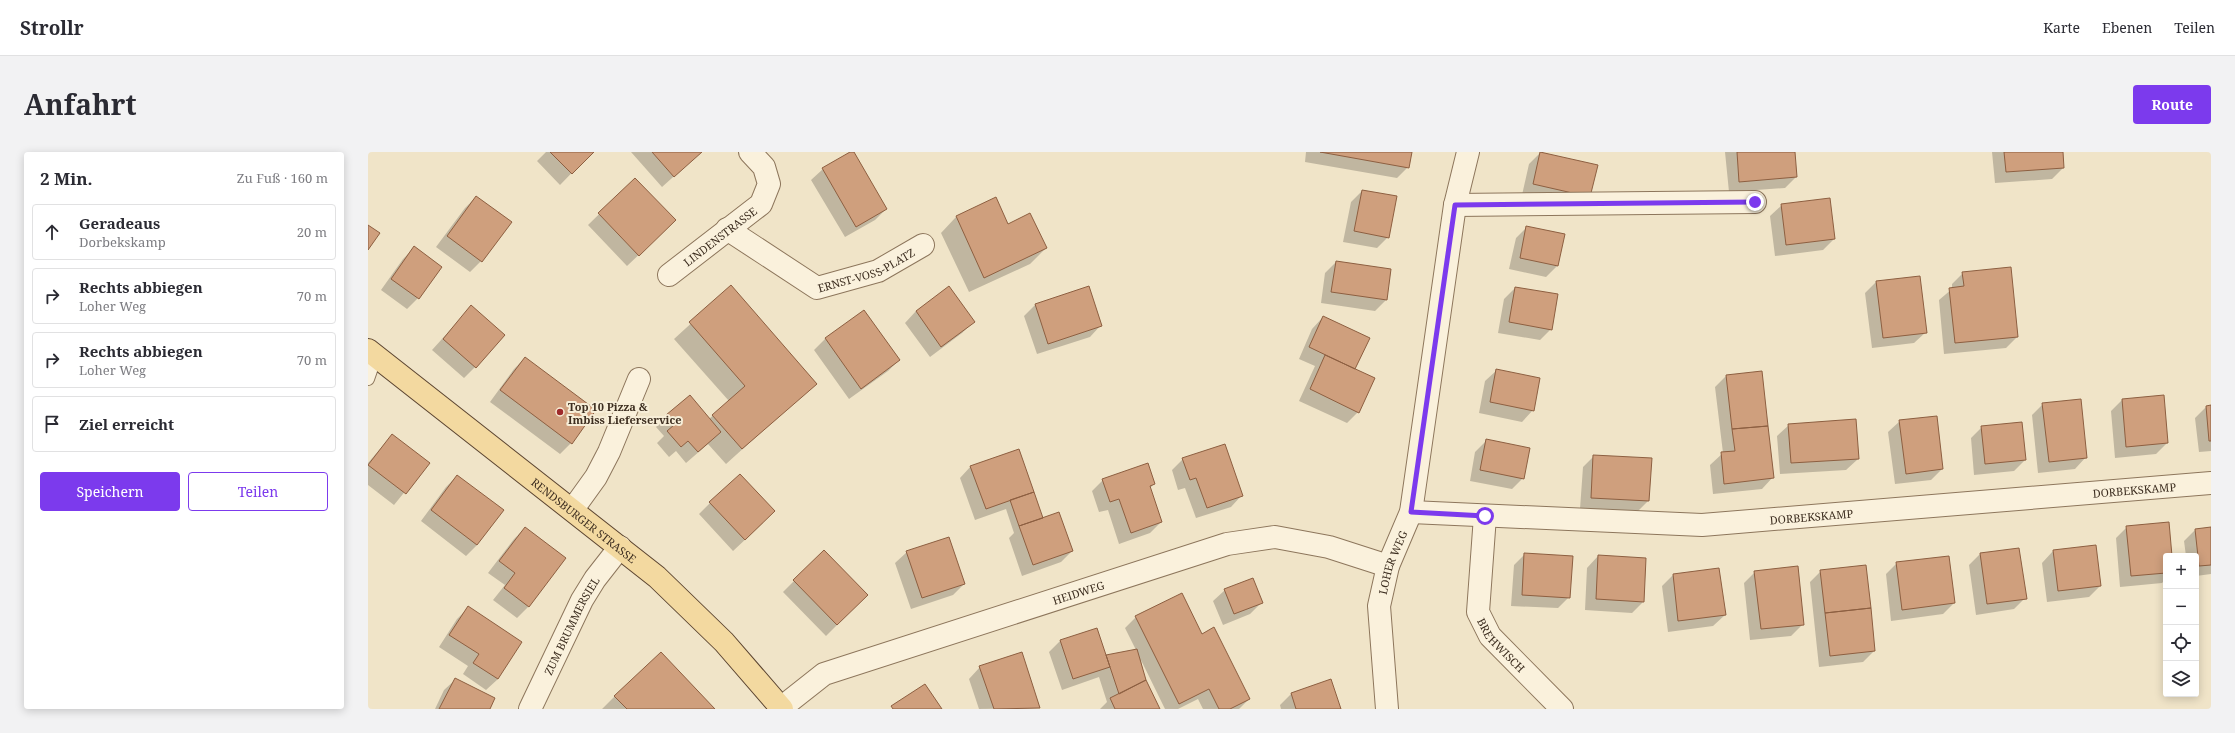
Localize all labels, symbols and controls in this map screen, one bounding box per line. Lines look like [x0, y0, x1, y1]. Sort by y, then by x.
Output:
text: Strollr [20, 15, 84, 41]
text: Karte [2043, 18, 2080, 37]
text: Ebenen [2102, 18, 2152, 37]
text: Teilen [2174, 18, 2215, 37]
text: Anfahrt [24, 85, 137, 123]
button: Route [2133, 85, 2211, 124]
text: 2 Min. [40, 167, 93, 190]
text: Zu Fuß · 160 m [237, 169, 328, 187]
route end [1746, 193, 1764, 211]
street label: LINDENSTRASSE [680, 203, 760, 269]
text: Geradeaus [79, 213, 160, 233]
icon: ahead [41, 221, 63, 243]
text: 20 m [297, 223, 327, 241]
text: Dorbekskamp [79, 233, 166, 251]
street label: ERNST-VOSS-PLATZ [816, 244, 917, 295]
text: Rechts abbiegen [79, 277, 203, 297]
icon: right [41, 285, 63, 307]
text: 70 m [297, 287, 327, 305]
text: Loher Weg [79, 297, 146, 315]
text: Rechts abbiegen [79, 341, 203, 361]
icon: right [41, 349, 63, 371]
text: 70 m [297, 351, 327, 369]
text: Loher Weg [79, 361, 146, 379]
place label: Top 10 Pizza & Imbiss Lieferservice [568, 399, 682, 427]
marker: Top 10 Pizza & Imbiss Lieferservice [555, 407, 565, 417]
icon: arrive [41, 413, 63, 435]
text: Ziel erreicht [79, 414, 174, 434]
button: Speichern [40, 472, 180, 511]
button: Teilen [188, 472, 328, 511]
street label: RENDSBURGER STRASSE [529, 474, 640, 566]
street label: DORBEKSKAMP [2092, 478, 2177, 500]
street label: DORBEKSKAMP [1769, 505, 1854, 527]
route start [1476, 507, 1494, 525]
street label: LOHER WEG [1374, 528, 1410, 596]
map controls [2163, 553, 2199, 697]
button: + [2163, 553, 2199, 589]
street label: ZUM BRUMMERSIEL [540, 574, 602, 677]
street label: HEIDWEG [1050, 577, 1106, 607]
button: − [2163, 589, 2199, 625]
street label: BREHWISCH [1475, 615, 1529, 675]
button: locate [2163, 625, 2199, 661]
button: layers [2163, 661, 2199, 697]

